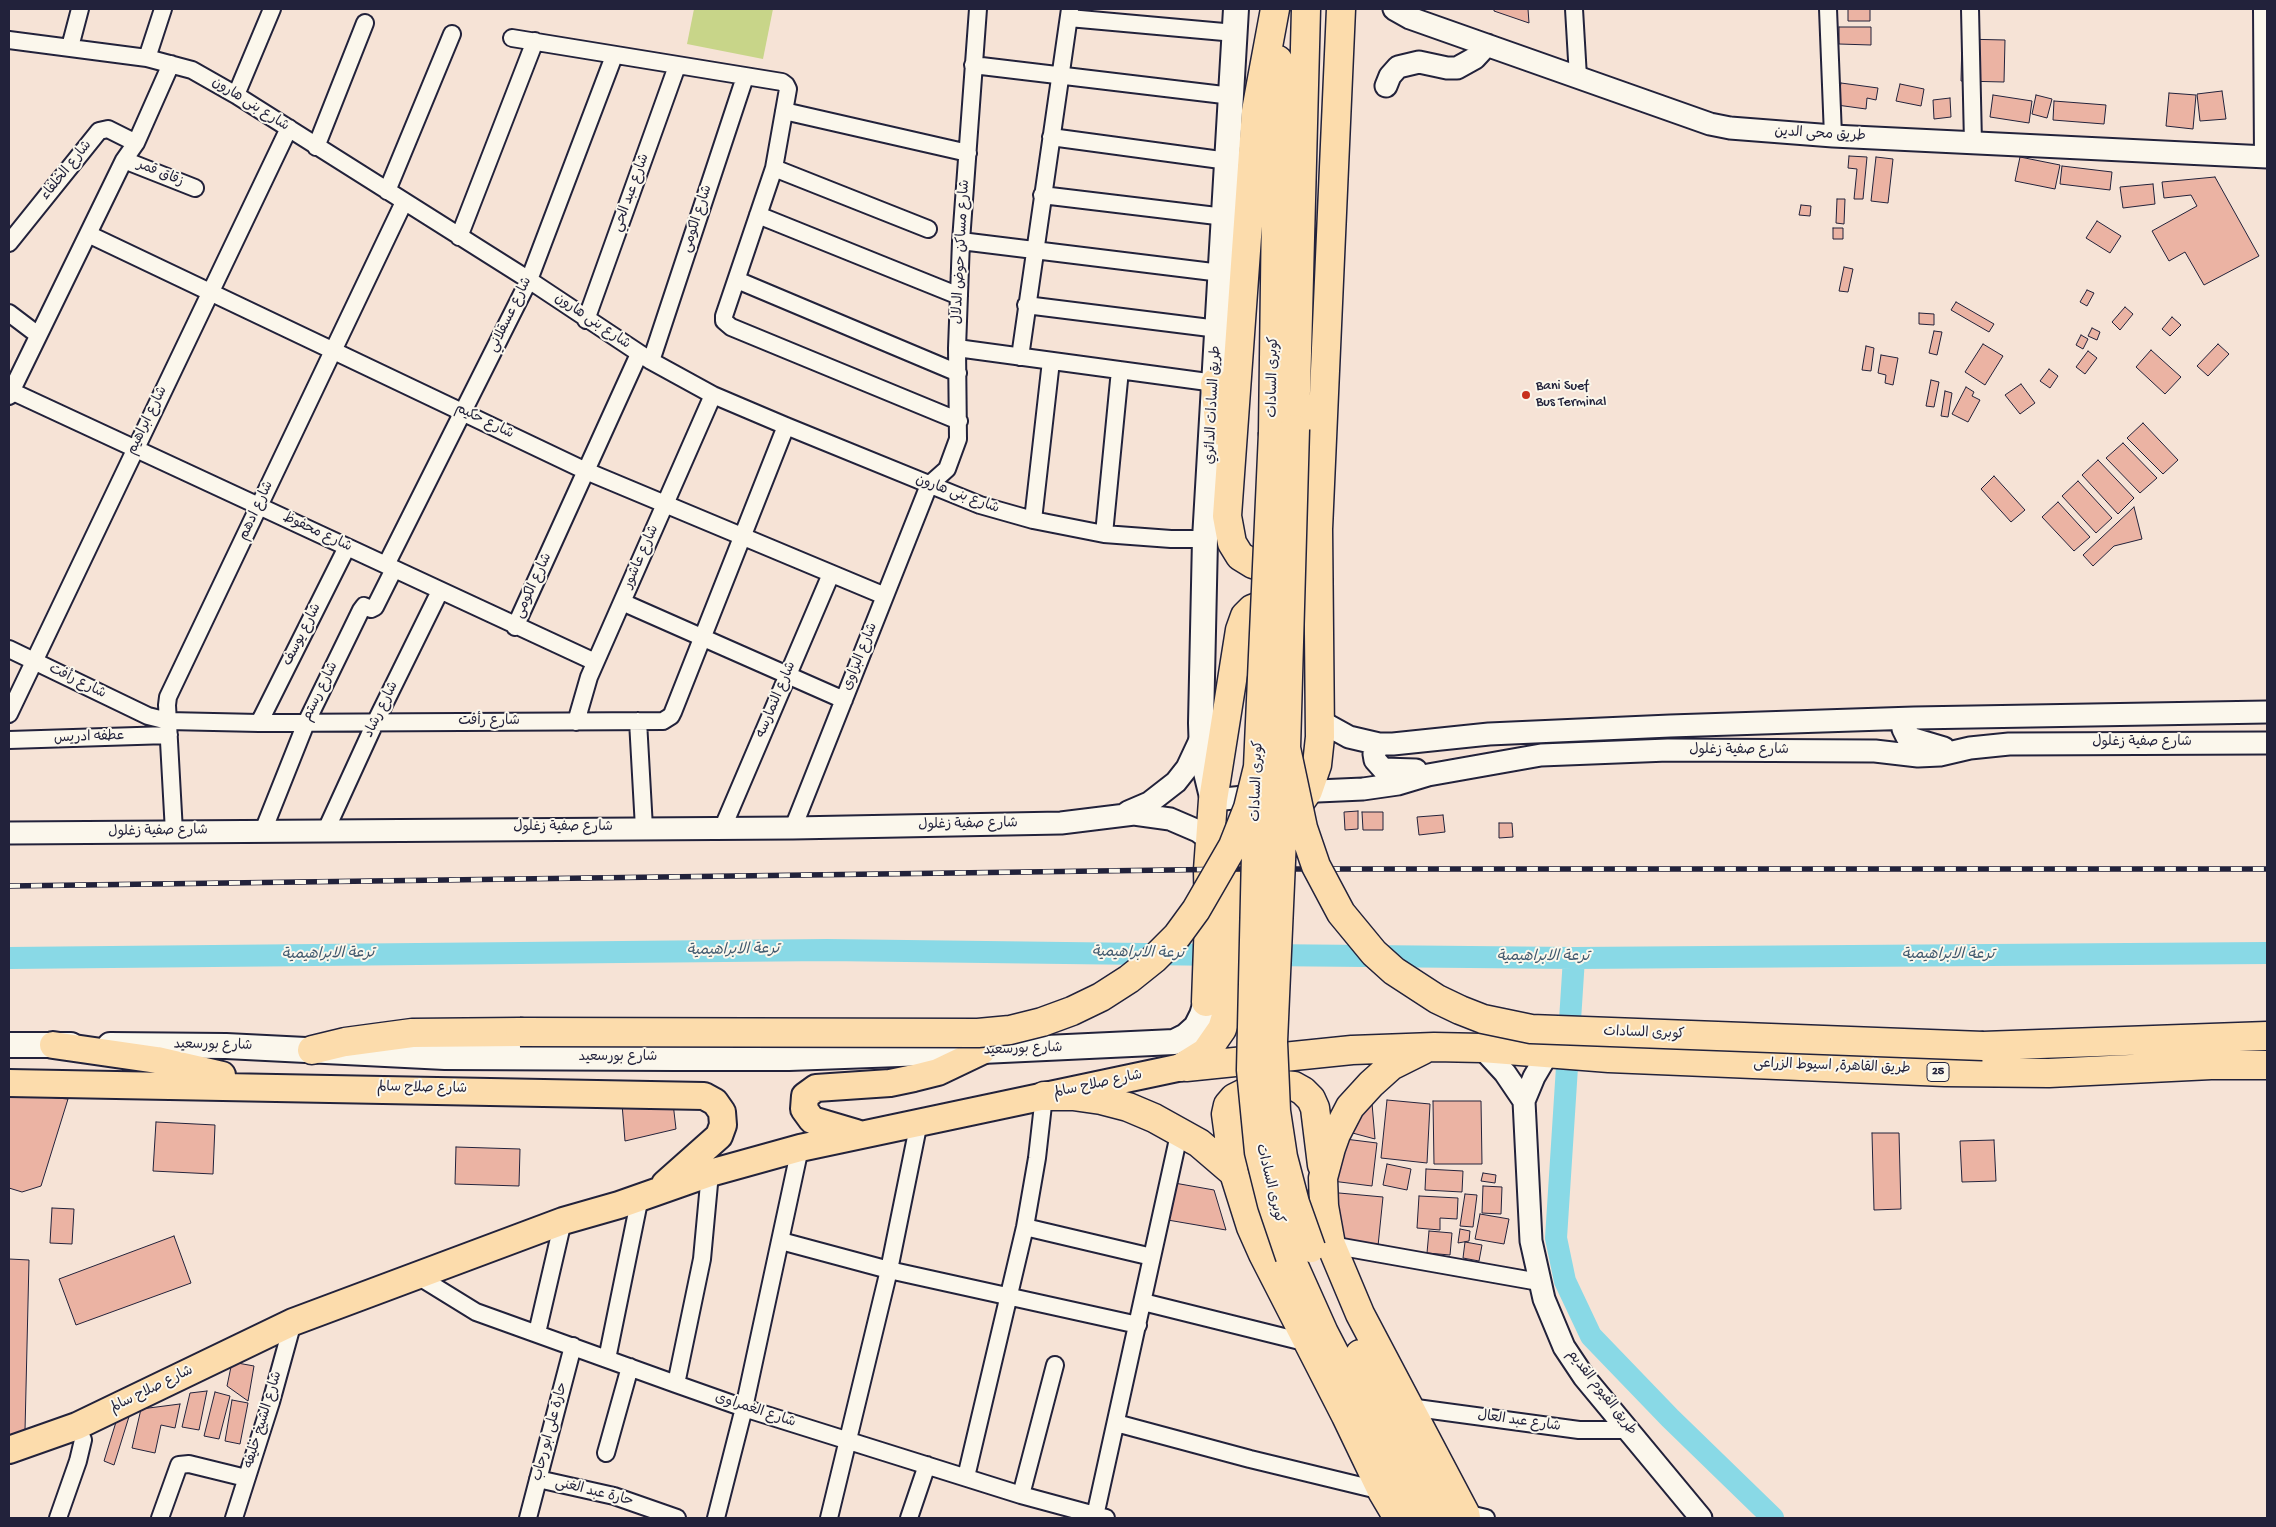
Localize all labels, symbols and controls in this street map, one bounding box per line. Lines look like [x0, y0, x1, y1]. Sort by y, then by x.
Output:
street label: شارع بنى هارون [208, 75, 292, 135]
street label: طريق محى الدين [1774, 124, 1866, 146]
street label: شارع الخلفاء [38, 138, 96, 204]
street label: شارع عبد الحي [610, 152, 654, 234]
street label: زقاق قمر [134, 157, 186, 191]
street label: شارع مساكن حوض الدلال [950, 179, 974, 325]
street label: شارع الكومى [679, 183, 717, 255]
street label: شارع عسقلاني [486, 275, 536, 355]
street label: شارع بنى هارون [551, 290, 633, 354]
street label: كوبرى السادات [1265, 336, 1283, 418]
street label: طريق السادات الدائري [1203, 345, 1225, 465]
place label: Bani Suef Bus Terminal [1536, 379, 1606, 412]
street label: شارع ابراهيم [124, 384, 172, 458]
marker: Bani Suef Bus Terminal [1520, 389, 1532, 401]
street label: شارع حكيم [452, 401, 516, 443]
street label: شارع بنى هارون [913, 472, 1001, 518]
street label: شارع ادهم [236, 479, 278, 543]
street label: شارع محفوظ [280, 510, 354, 556]
street label: شارع عاشور [621, 523, 663, 591]
street label: شارع الكومى [512, 551, 556, 621]
street label: شارع يوسف [280, 601, 326, 669]
street label: شارع البزاوى [840, 621, 882, 693]
street label: شارع النمارسه [753, 659, 801, 741]
street label: شارع رستم [299, 660, 343, 724]
street label: شارع رأفت [46, 661, 108, 703]
street label: شارع رشاد [361, 679, 403, 741]
street label: شارع رأفت [458, 714, 520, 730]
street label: عطفه ادريس [54, 728, 124, 748]
street label: شارع صفية زغلول [2092, 735, 2192, 751]
street label: كوبرى السادات [1248, 740, 1268, 822]
street label: شارع صفية زغلول [1689, 743, 1789, 759]
street label: شارع صفية زغلول [918, 816, 1018, 834]
street label: شارع صفية زغلول [513, 820, 613, 836]
street label: شارع صفية زغلول [108, 823, 208, 841]
water label: ترعة الابراهيمية [687, 941, 779, 961]
water label: ترعة الابراهيمية [1092, 944, 1184, 964]
water label: ترعة الابراهيمية [282, 945, 374, 965]
water label: ترعة الابراهيمية [1902, 947, 1994, 965]
water label: ترعة الابراهيمية [1497, 949, 1589, 967]
street label: كوبرى السادات [1603, 1024, 1685, 1044]
street label: شارع بورسعيد [173, 1037, 253, 1055]
street label: شارع بورسعيد [983, 1040, 1063, 1060]
street label: شارع بورسعيد [579, 1050, 657, 1066]
street label: طريق القاهرة, اسيوط الزراعى [1753, 1056, 1911, 1078]
road number: 25 [1927, 1062, 1949, 1082]
street label: شارع صلاح سالم [1052, 1067, 1144, 1103]
street label: شارع صلاح سالم [377, 1080, 467, 1098]
street label: كوبرى السادات [1251, 1143, 1287, 1225]
street label: طريق الفيوم القديم [1562, 1347, 1640, 1439]
street label: شارع صلاح سالم [108, 1363, 196, 1417]
street label: شارع الشيخ خليفه [241, 1370, 287, 1470]
street label: حارة على ابو رحاب [530, 1381, 572, 1483]
street label: شارع الغمراوى [713, 1390, 797, 1432]
street label: شارع عبد العال [1476, 1408, 1562, 1436]
street label: حارة عبد الغنى [553, 1475, 635, 1511]

